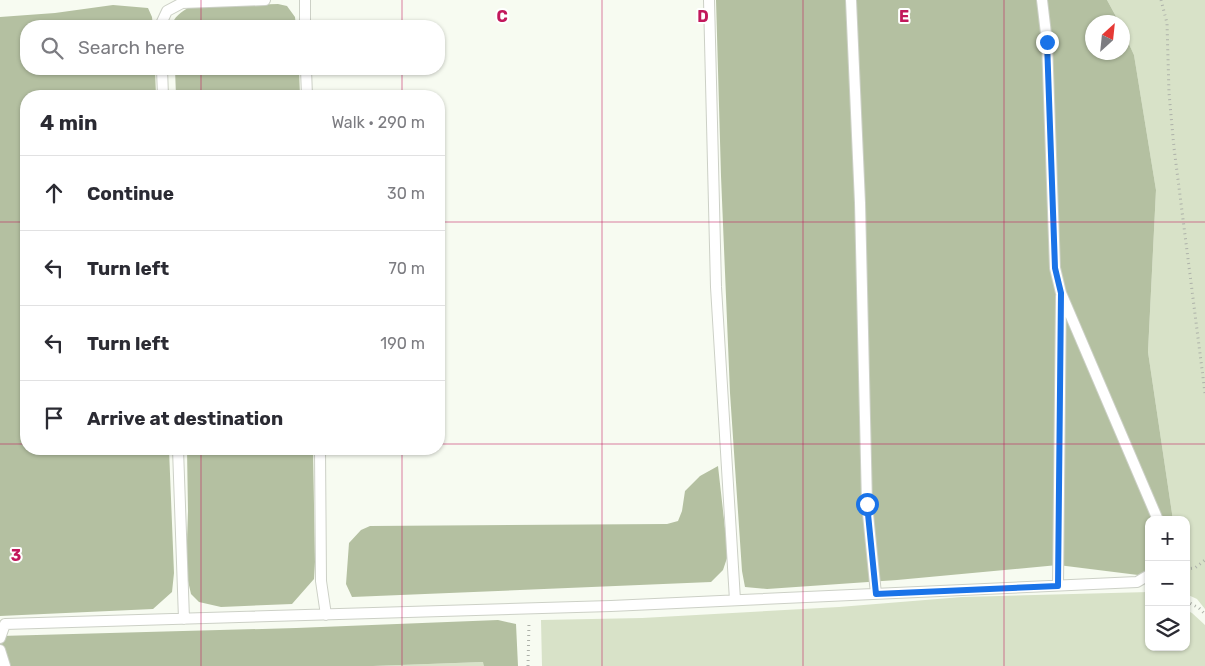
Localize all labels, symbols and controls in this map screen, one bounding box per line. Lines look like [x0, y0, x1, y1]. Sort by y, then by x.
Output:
text: C [496, 7, 508, 26]
text: D [697, 7, 709, 26]
text: E [899, 7, 909, 26]
north arrow [1085, 15, 1130, 60]
search box [20, 20, 445, 75]
route end [1036, 31, 1059, 54]
icon: search [38, 34, 66, 62]
text: Search here [78, 36, 185, 59]
text: 4 min [40, 110, 98, 135]
text: Walk · 290 m [331, 113, 425, 132]
icon: ahead [40, 179, 68, 207]
text: Continue [87, 182, 174, 205]
text: 30 m [387, 184, 425, 203]
icon: left [40, 254, 68, 282]
text: Turn left [87, 257, 169, 280]
text: 70 m [388, 259, 425, 278]
icon: left [40, 329, 68, 357]
text: Turn left [87, 332, 169, 355]
text: 190 m [380, 334, 425, 353]
icon: arrive [40, 404, 68, 432]
text: Arrive at destination [87, 407, 283, 430]
route start [856, 493, 879, 516]
map controls [1145, 516, 1190, 651]
button: + [1145, 516, 1190, 561]
text: 3 [11, 546, 21, 565]
button: − [1145, 561, 1190, 606]
button: layers [1145, 606, 1190, 651]

